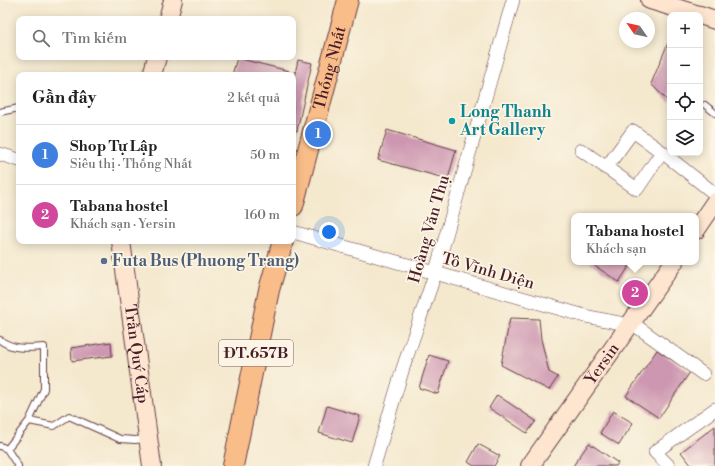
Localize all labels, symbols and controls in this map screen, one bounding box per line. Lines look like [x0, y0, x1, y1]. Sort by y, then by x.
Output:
north arrow [619, 12, 655, 48]
map controls [667, 12, 703, 156]
button: + [667, 12, 703, 48]
search box [16, 16, 296, 60]
street label: Thống Nhất [309, 23, 351, 112]
icon: search [30, 27, 52, 49]
text: Tìm kiếm [62, 29, 127, 48]
button: − [667, 48, 703, 84]
button: locate [667, 84, 703, 120]
text: Gần đây [32, 87, 96, 109]
text: 2 kết quả [227, 90, 280, 106]
place label: Long Thanh Art Gallery [459, 102, 551, 140]
marker: Long Thanh Art Gallery [447, 116, 457, 126]
pin: 1 [305, 119, 331, 149]
button: layers [667, 120, 703, 156]
text: Shop Tự Lập [70, 137, 158, 156]
text: 1 [42, 147, 48, 163]
text: 50 m [250, 147, 280, 163]
text: Siêu thị · Thống Nhất [70, 156, 192, 172]
street label: Hoàng Văn Thụ [404, 173, 454, 285]
text: Tabana hostel [70, 197, 168, 216]
text: 2 [41, 207, 49, 223]
text: 160 m [244, 207, 280, 223]
popup [571, 213, 699, 265]
text: Khách sạn · Yersin [70, 216, 176, 232]
your location [319, 222, 339, 242]
text: Tabana hostel [586, 222, 684, 241]
text: Khách sạn [586, 241, 647, 257]
street label: Tô Vĩnh Diện [439, 248, 537, 294]
place label: Futa Bus (Phuong Trang) [112, 251, 299, 271]
marker: Futa Bus (Phuong Trang) [99, 256, 109, 266]
pin: 2 [622, 278, 648, 308]
street label: Trần Quý Cáp [120, 303, 153, 405]
street label: Yersin [580, 339, 624, 389]
road number: ĐT.657B [219, 340, 293, 366]

